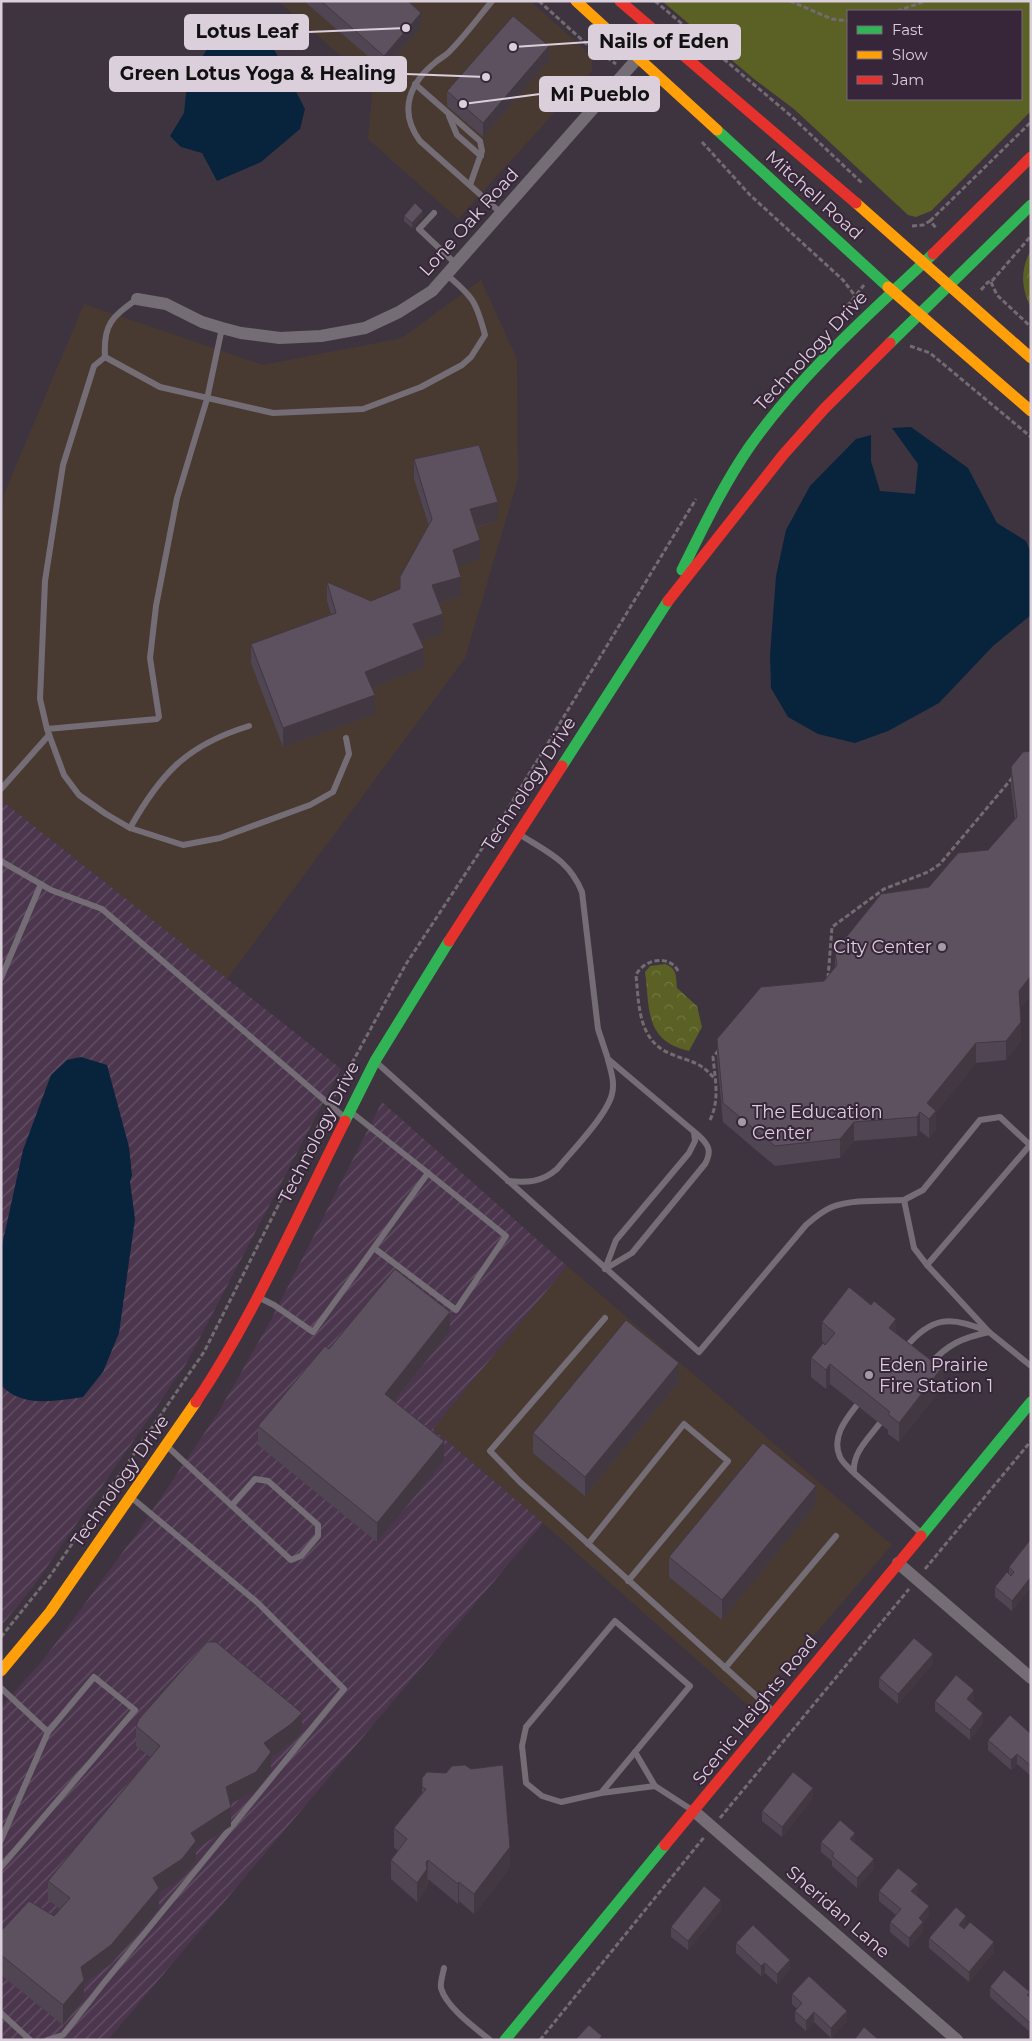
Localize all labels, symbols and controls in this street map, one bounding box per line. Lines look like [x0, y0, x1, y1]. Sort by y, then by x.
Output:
legend [847, 10, 1022, 100]
callout: Lotus Leaf [185, 15, 308, 49]
text: Lotus Leaf [196, 20, 299, 43]
text: Fast [892, 20, 923, 39]
callout: Nails of Eden [589, 25, 740, 59]
text: Nails of Eden [599, 30, 729, 53]
text: Slow [892, 45, 928, 64]
callout: Green Lotus Yoga & Healing [110, 57, 406, 91]
text: Green Lotus Yoga & Healing [120, 62, 396, 85]
text: Jam [891, 70, 924, 89]
callout: Mi Pueblo [540, 77, 659, 111]
text: Mi Pueblo [550, 83, 650, 106]
street label: Mitchell Road [761, 146, 867, 244]
street label: Lone Oak Road [415, 163, 523, 281]
street label: Technology Drive [750, 286, 872, 415]
street label: Technology Drive [477, 713, 581, 855]
place label: City Center [833, 936, 932, 958]
marker: City Center [936, 941, 948, 953]
street label: Technology Drive [274, 1057, 364, 1206]
place label: The Education Center [752, 1101, 883, 1144]
marker: The Education Center [736, 1116, 748, 1128]
place label: Eden Prairie Fire Station 1 [879, 1354, 993, 1397]
marker: Eden Prairie Fire Station 1 [863, 1369, 875, 1381]
street label: Technology Drive [66, 1411, 174, 1551]
street label: Scenic Heights Road [688, 1631, 822, 1789]
street label: Sheridan Lane [782, 1861, 894, 1963]

